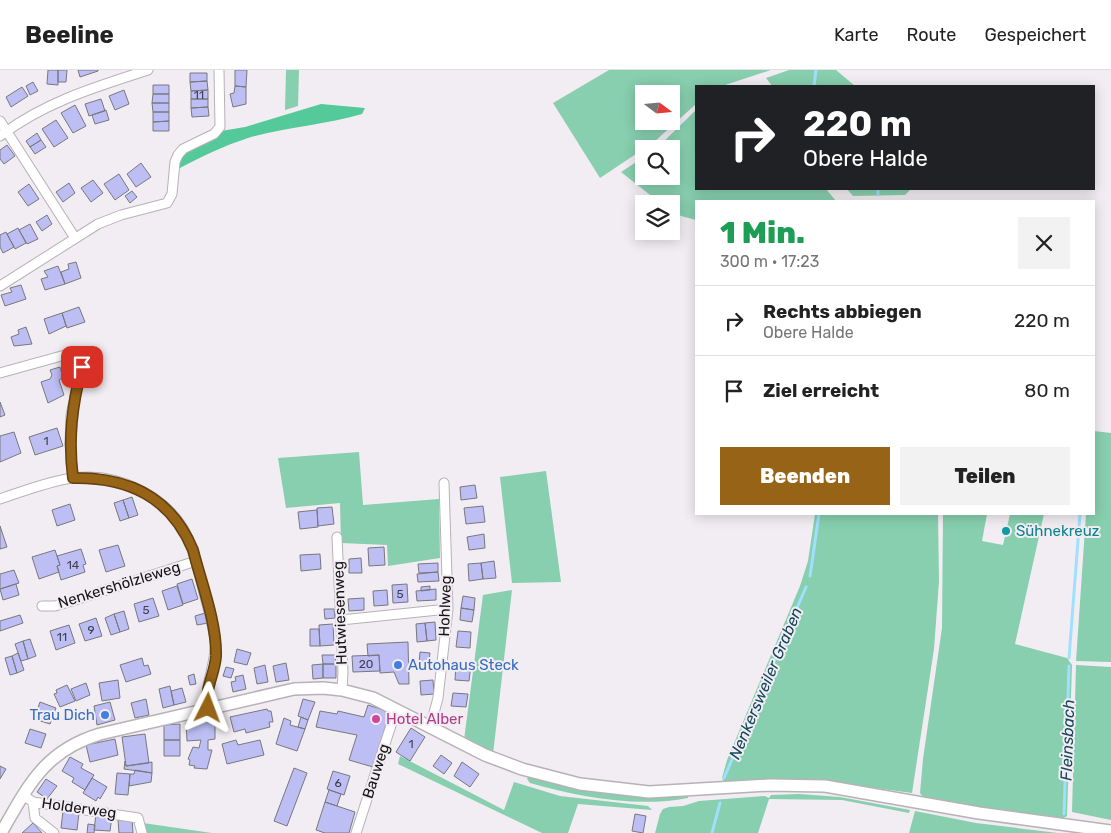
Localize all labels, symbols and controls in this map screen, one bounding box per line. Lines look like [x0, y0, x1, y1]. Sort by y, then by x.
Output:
text: Beeline [25, 21, 114, 49]
text: Karte [834, 24, 878, 46]
text: Route [906, 24, 956, 46]
text: Gespeichert [984, 24, 1086, 46]
north arrow [635, 85, 680, 130]
map controls [635, 85, 680, 240]
house number: 11 [194, 88, 204, 102]
text: 220 m [803, 103, 912, 145]
icon: right [720, 105, 785, 170]
button: search [635, 140, 680, 185]
text: Obere Halde [803, 145, 928, 172]
button: layers [635, 195, 680, 240]
text: 1 Min. [720, 215, 805, 251]
button: close [1018, 217, 1070, 269]
text: 300 m · 17:23 [720, 252, 819, 271]
text: Rechts abbiegen [763, 300, 922, 323]
icon: right [720, 307, 748, 335]
text: 220 m [1014, 309, 1070, 332]
text: Obere Halde [763, 323, 854, 342]
pin [61, 346, 103, 388]
icon: arrive [68, 353, 96, 381]
icon: arrive [720, 377, 748, 405]
text: Ziel erreicht [763, 379, 879, 402]
text: 80 m [1024, 379, 1070, 402]
house number: 1 [43, 434, 49, 448]
button: Beenden [720, 447, 890, 505]
button: Teilen [900, 447, 1070, 505]
place label: Sühnekreuz [1016, 522, 1100, 540]
marker: Sühnekreuz [1000, 525, 1012, 537]
street label: Nenkershölzleweg [56, 558, 182, 612]
house number: 14 [67, 558, 80, 572]
street label: Hutwiesenweg [329, 561, 351, 665]
street label: Hohlweg [435, 575, 455, 637]
house number: 5 [396, 587, 404, 601]
house number: 5 [142, 603, 150, 617]
water label: Nenkersweiler Graben [725, 604, 806, 762]
house number: 9 [87, 623, 95, 637]
house number: 11 [57, 630, 67, 644]
place label: Autohaus Steck [408, 656, 519, 674]
house number: 20 [359, 657, 373, 671]
marker: Autohaus Steck [392, 659, 404, 671]
position arrow [181, 681, 233, 733]
water label: Fleinsbach [1057, 699, 1078, 781]
place label: Trau Dich [30, 706, 95, 724]
marker: Trau Dich [99, 709, 111, 721]
place label: Hotel Alber [386, 710, 463, 728]
marker: Hotel Alber [370, 713, 382, 725]
house number: 1 [408, 737, 414, 751]
street label: Bauweg [359, 741, 393, 801]
house number: 6 [334, 776, 342, 790]
street label: Holderweg [41, 794, 117, 822]

